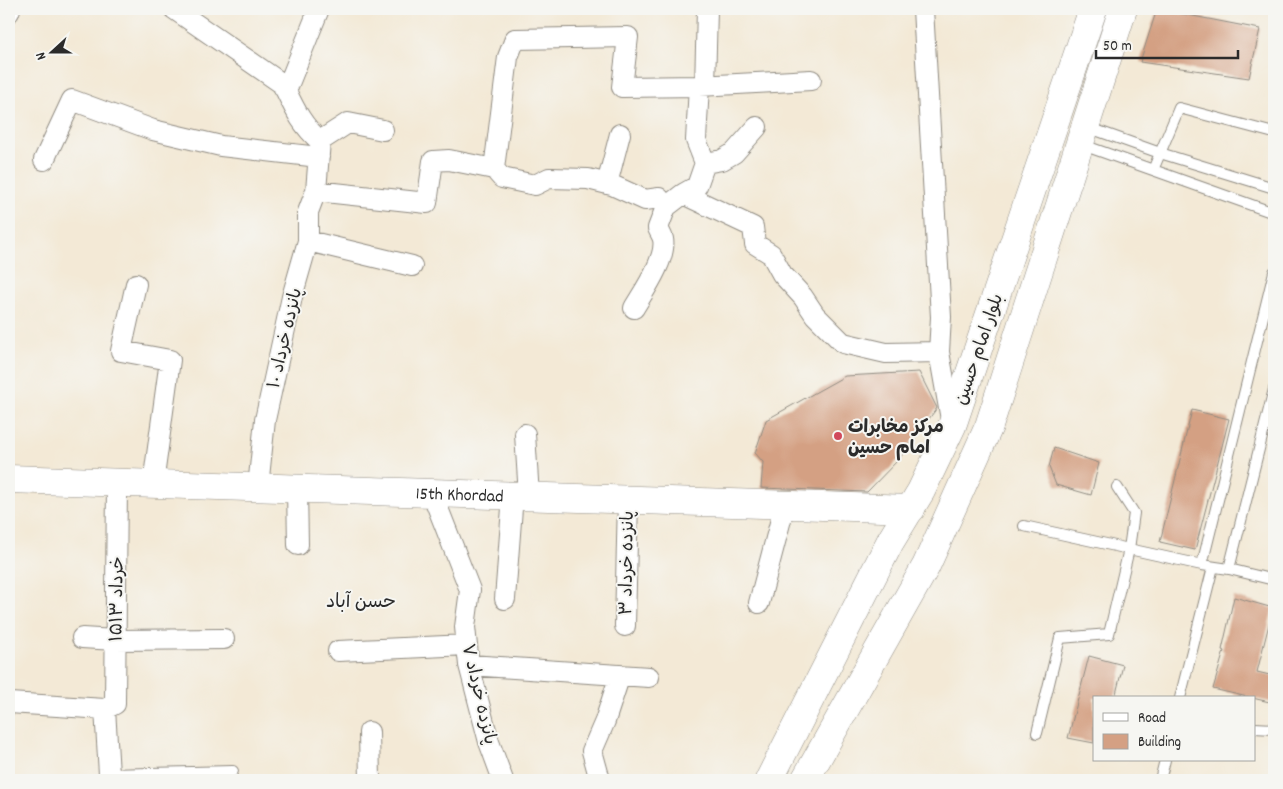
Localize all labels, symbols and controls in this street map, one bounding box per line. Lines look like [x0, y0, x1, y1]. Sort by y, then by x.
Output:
north arrow [28, 28, 78, 78]
scale bar [1096, 28, 1238, 60]
text: 50 m [1103, 36, 1132, 58]
text: N [31, 49, 52, 63]
street label: پانزده خرداد ۱۰ [263, 286, 310, 391]
street label: بلوار امام حسین [950, 291, 1011, 409]
place label: مرکز مخابرات امام حسین [848, 416, 944, 462]
marker: مرکز مخابرات امام حسین [832, 430, 844, 442]
street label: 15th Khordad [415, 483, 504, 510]
street label: پانزده خرداد ۳ [615, 510, 642, 616]
street label: ۱۵خرداد ۱۳ [105, 556, 132, 642]
district label: حسن آباد [326, 590, 396, 617]
street label: پانزده خرداد ۷ [454, 642, 501, 747]
legend [1093, 696, 1256, 762]
text: Road [1138, 708, 1166, 730]
text: Building [1138, 732, 1181, 754]

